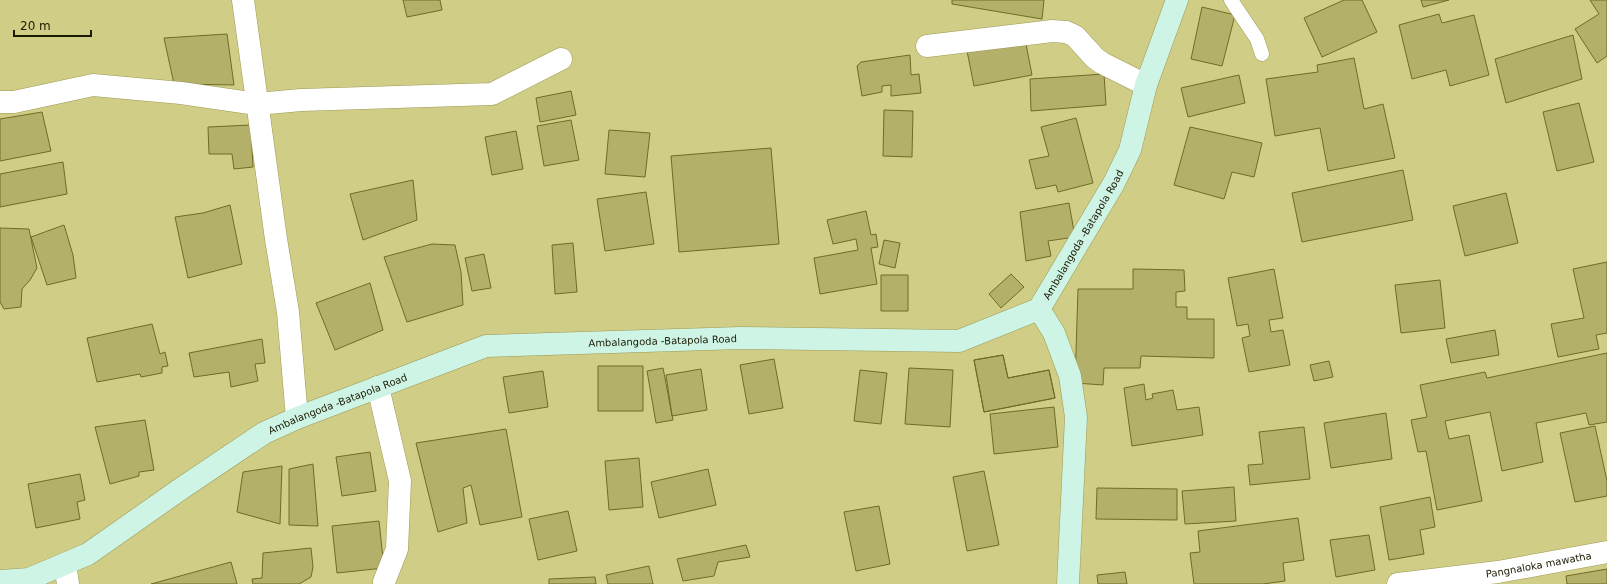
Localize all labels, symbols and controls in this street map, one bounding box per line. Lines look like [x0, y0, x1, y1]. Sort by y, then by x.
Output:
scale bar [14, 12, 91, 38]
text: 20 m [20, 19, 51, 33]
street label: Ambalangoda -Batapola Road [1040, 168, 1125, 301]
street label: Ambalangoda -Batapola Road [588, 333, 737, 348]
street label: Ambalangoda -Batapola Road [266, 371, 409, 436]
street label: Pangnaloka mawatha [1485, 549, 1592, 579]

